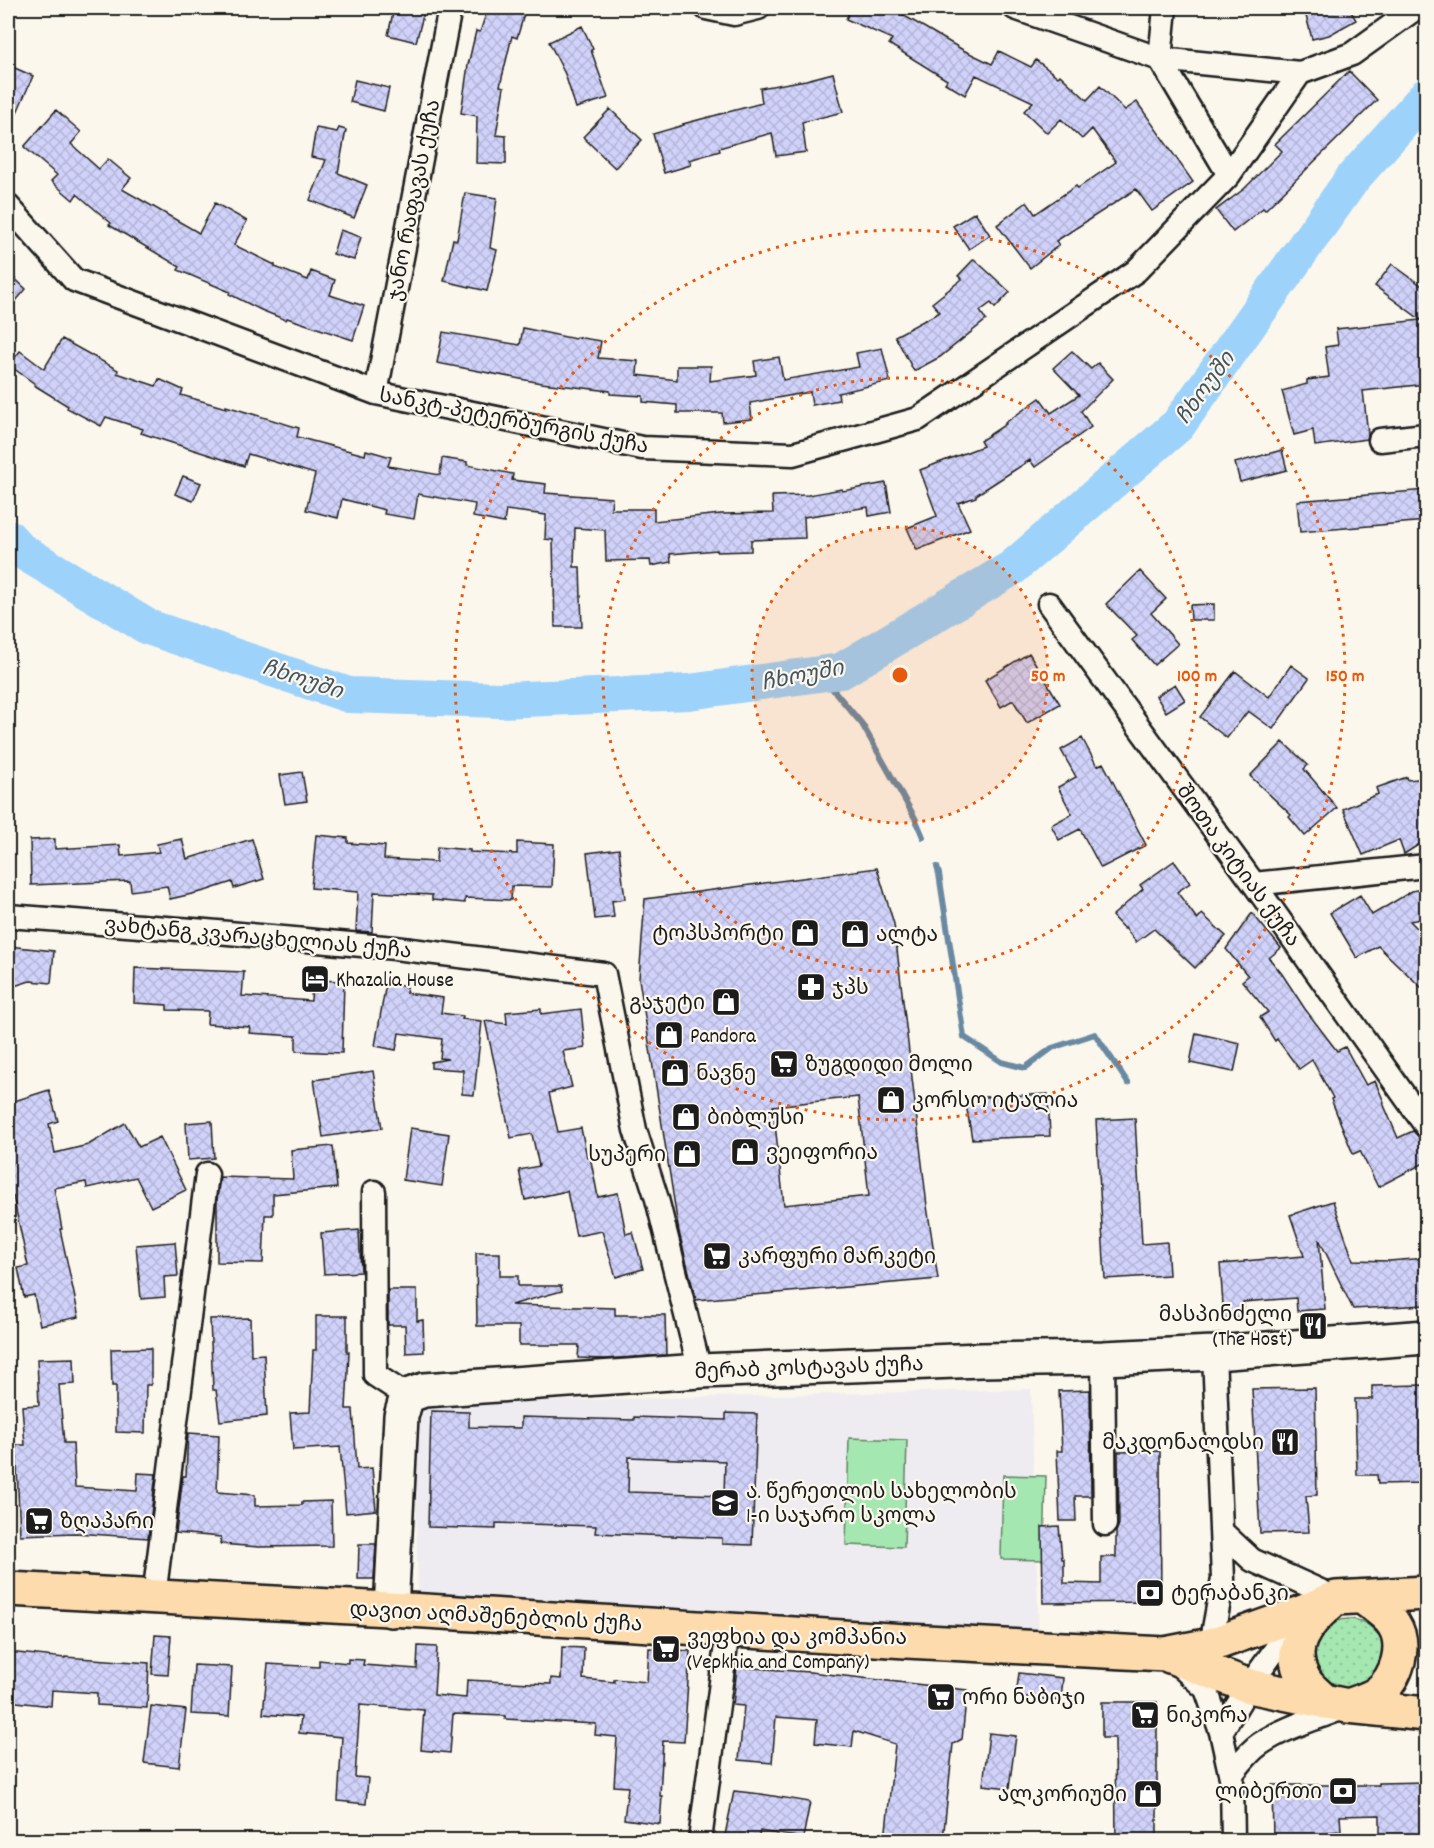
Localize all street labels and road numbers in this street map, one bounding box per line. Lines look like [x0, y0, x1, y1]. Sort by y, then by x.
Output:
street label: ჯანო რაფავას ქუჩა [382, 97, 450, 304]
street label: სანკტ-პეტერბურგის ქუჩა [376, 382, 651, 464]
street label: შოთა კიტიას ქუჩა [1167, 779, 1306, 954]
street label: ვახტანგ კვარაცხელიას ქუჩა [103, 912, 413, 968]
street label: მერაბ კოსტავას ქუჩა [694, 1351, 924, 1389]
street label: დავით აღმაშენებლის ქუჩა [349, 1596, 643, 1642]

